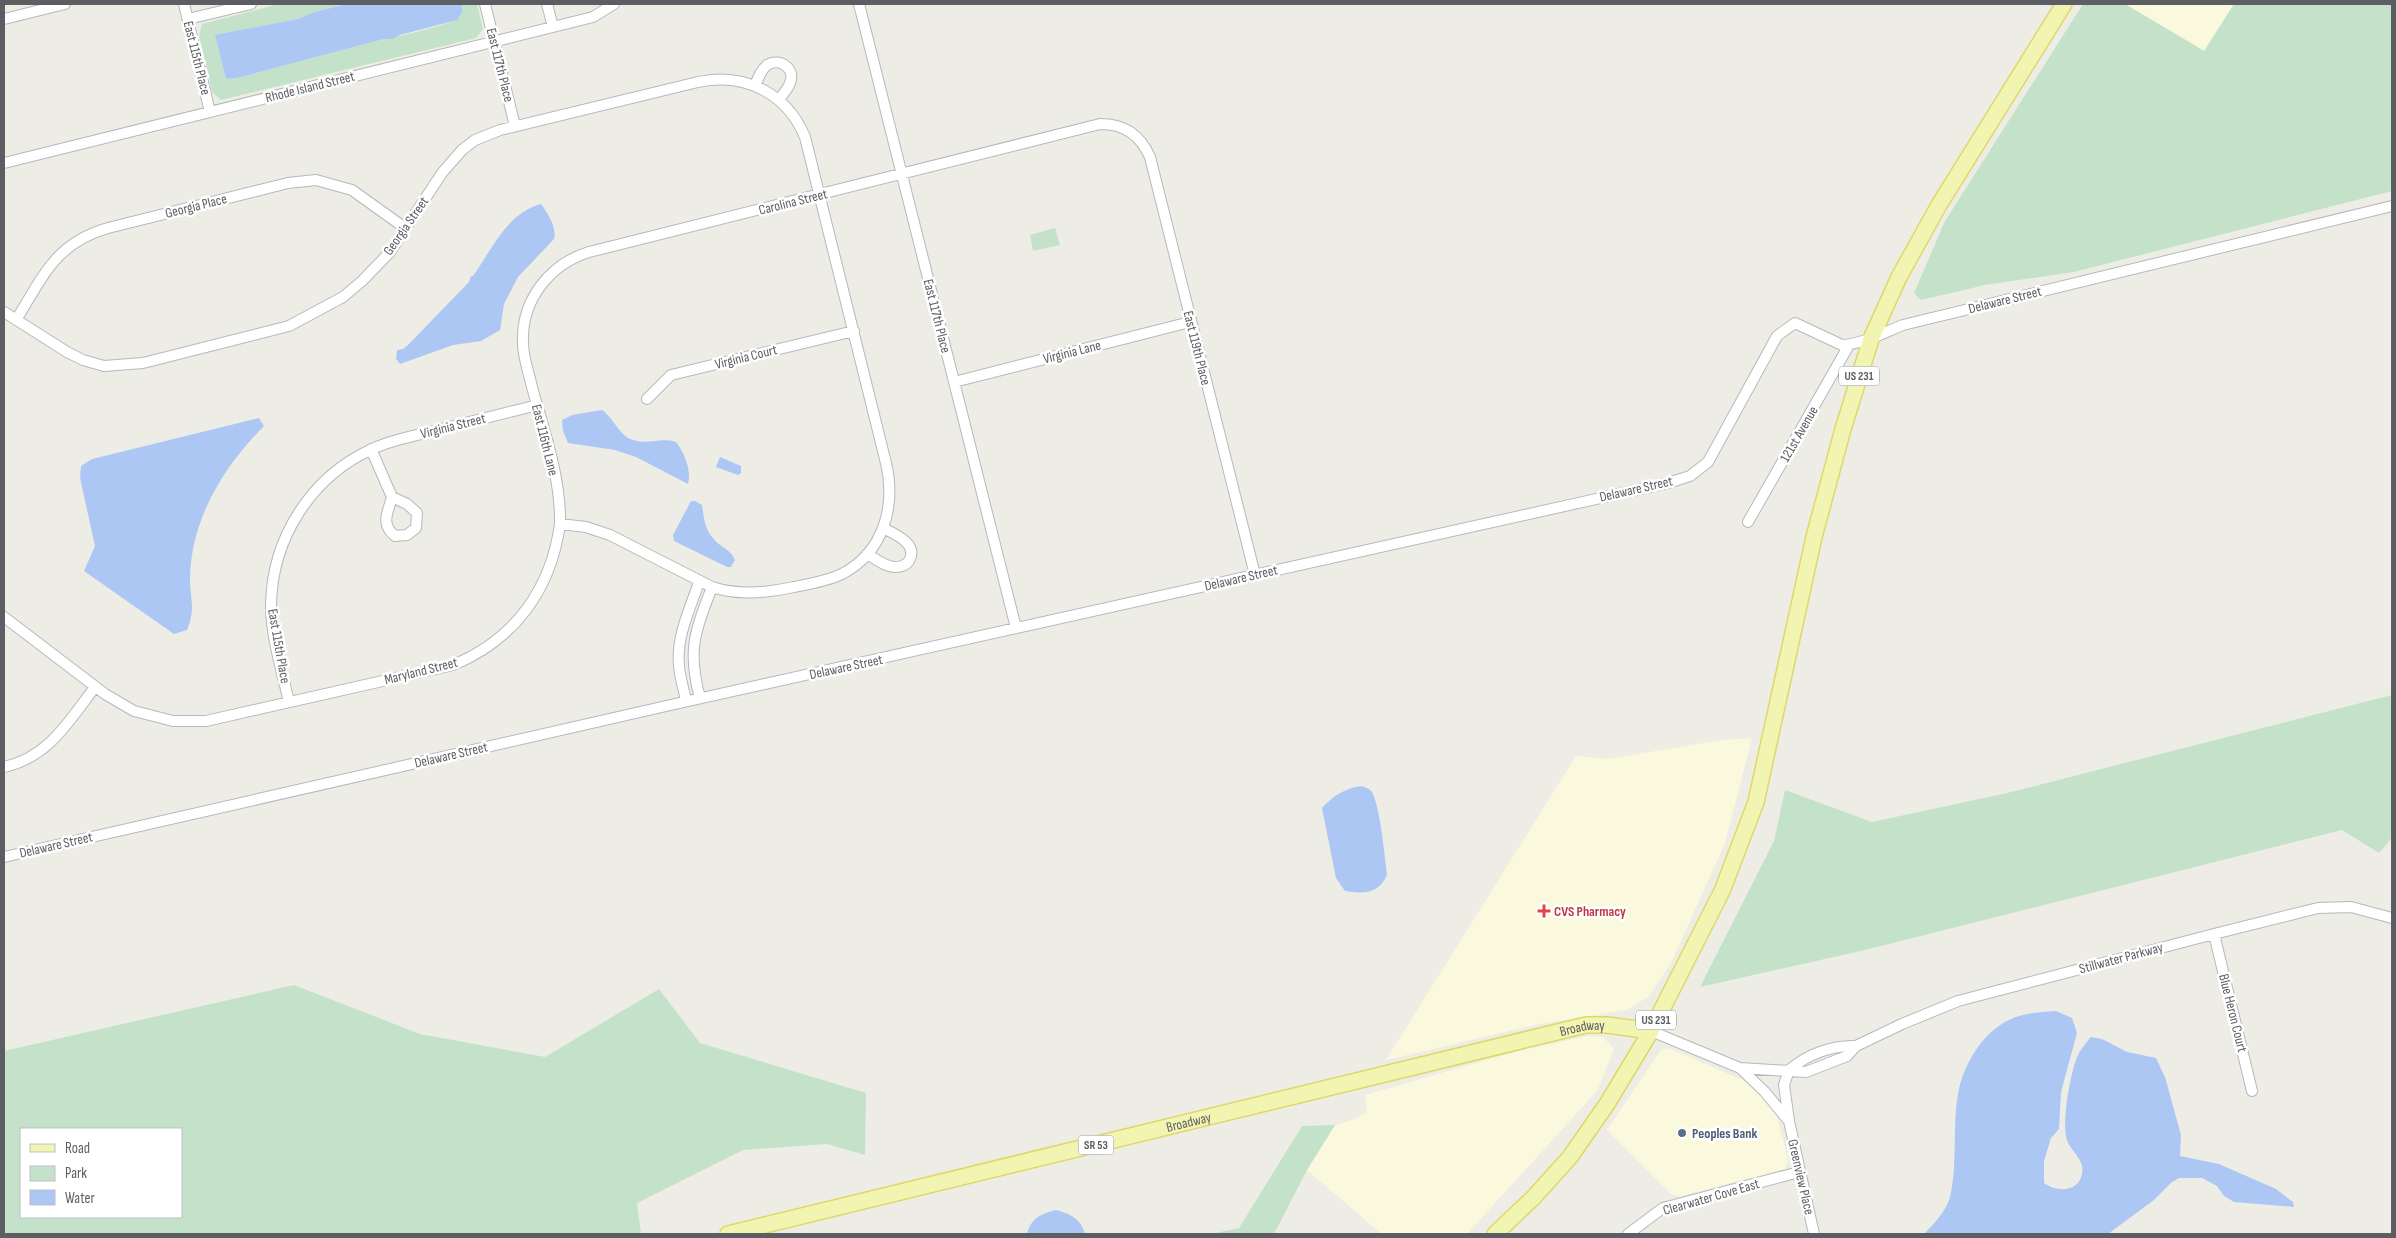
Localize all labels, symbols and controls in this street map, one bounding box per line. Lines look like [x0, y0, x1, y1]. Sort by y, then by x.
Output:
street label: East 115th Place [180, 19, 214, 97]
street label: East 117th Place [483, 26, 517, 104]
street label: Rhode Island Street [264, 68, 356, 106]
street label: Carolina Street [757, 185, 829, 219]
street label: Georgia Place [163, 190, 229, 222]
street label: Georgia Street [380, 193, 432, 259]
street label: East 117th Place [920, 277, 954, 355]
street label: Delaware Street [1967, 283, 2043, 317]
street label: East 119th Place [1180, 309, 1214, 387]
street label: Virginia Lane [1041, 337, 1103, 367]
street label: Virginia Court [713, 341, 779, 373]
road number: US 231 [1839, 366, 1879, 386]
street label: East 116th Lane [528, 402, 562, 478]
street label: 121st Avenue [1776, 403, 1822, 465]
street label: Virginia Street [419, 410, 487, 442]
street label: Delaware Street [1598, 472, 1674, 506]
street label: Delaware Street [1203, 561, 1279, 595]
street label: East 115th Place [264, 607, 294, 685]
street label: Delaware Street [808, 651, 884, 683]
street label: Maryland Street [383, 654, 459, 688]
street label: Delaware Street [413, 738, 489, 772]
street label: Delaware Street [18, 828, 94, 862]
place label: CVS Pharmacy [1554, 903, 1626, 920]
marker: CVS Pharmacy [1538, 905, 1550, 917]
street label: Stillwater Parkway [2077, 939, 2165, 977]
street label: Blue Heron Court [2215, 972, 2251, 1054]
road number: US 231 [1636, 1010, 1676, 1030]
street label: Broadway [1558, 1017, 1605, 1040]
street label: Broadway [1164, 1108, 1213, 1135]
place label: Peoples Bank [1692, 1125, 1758, 1142]
marker: Peoples Bank [1676, 1127, 1688, 1139]
legend [20, 1128, 182, 1218]
road number: SR 53 [1078, 1136, 1114, 1154]
street label: Greenview Place [1784, 1138, 1818, 1216]
text: Road [65, 1139, 90, 1158]
text: Park [65, 1164, 87, 1183]
street label: Clearwater Cove East [1661, 1175, 1761, 1219]
text: Water [65, 1189, 96, 1208]

